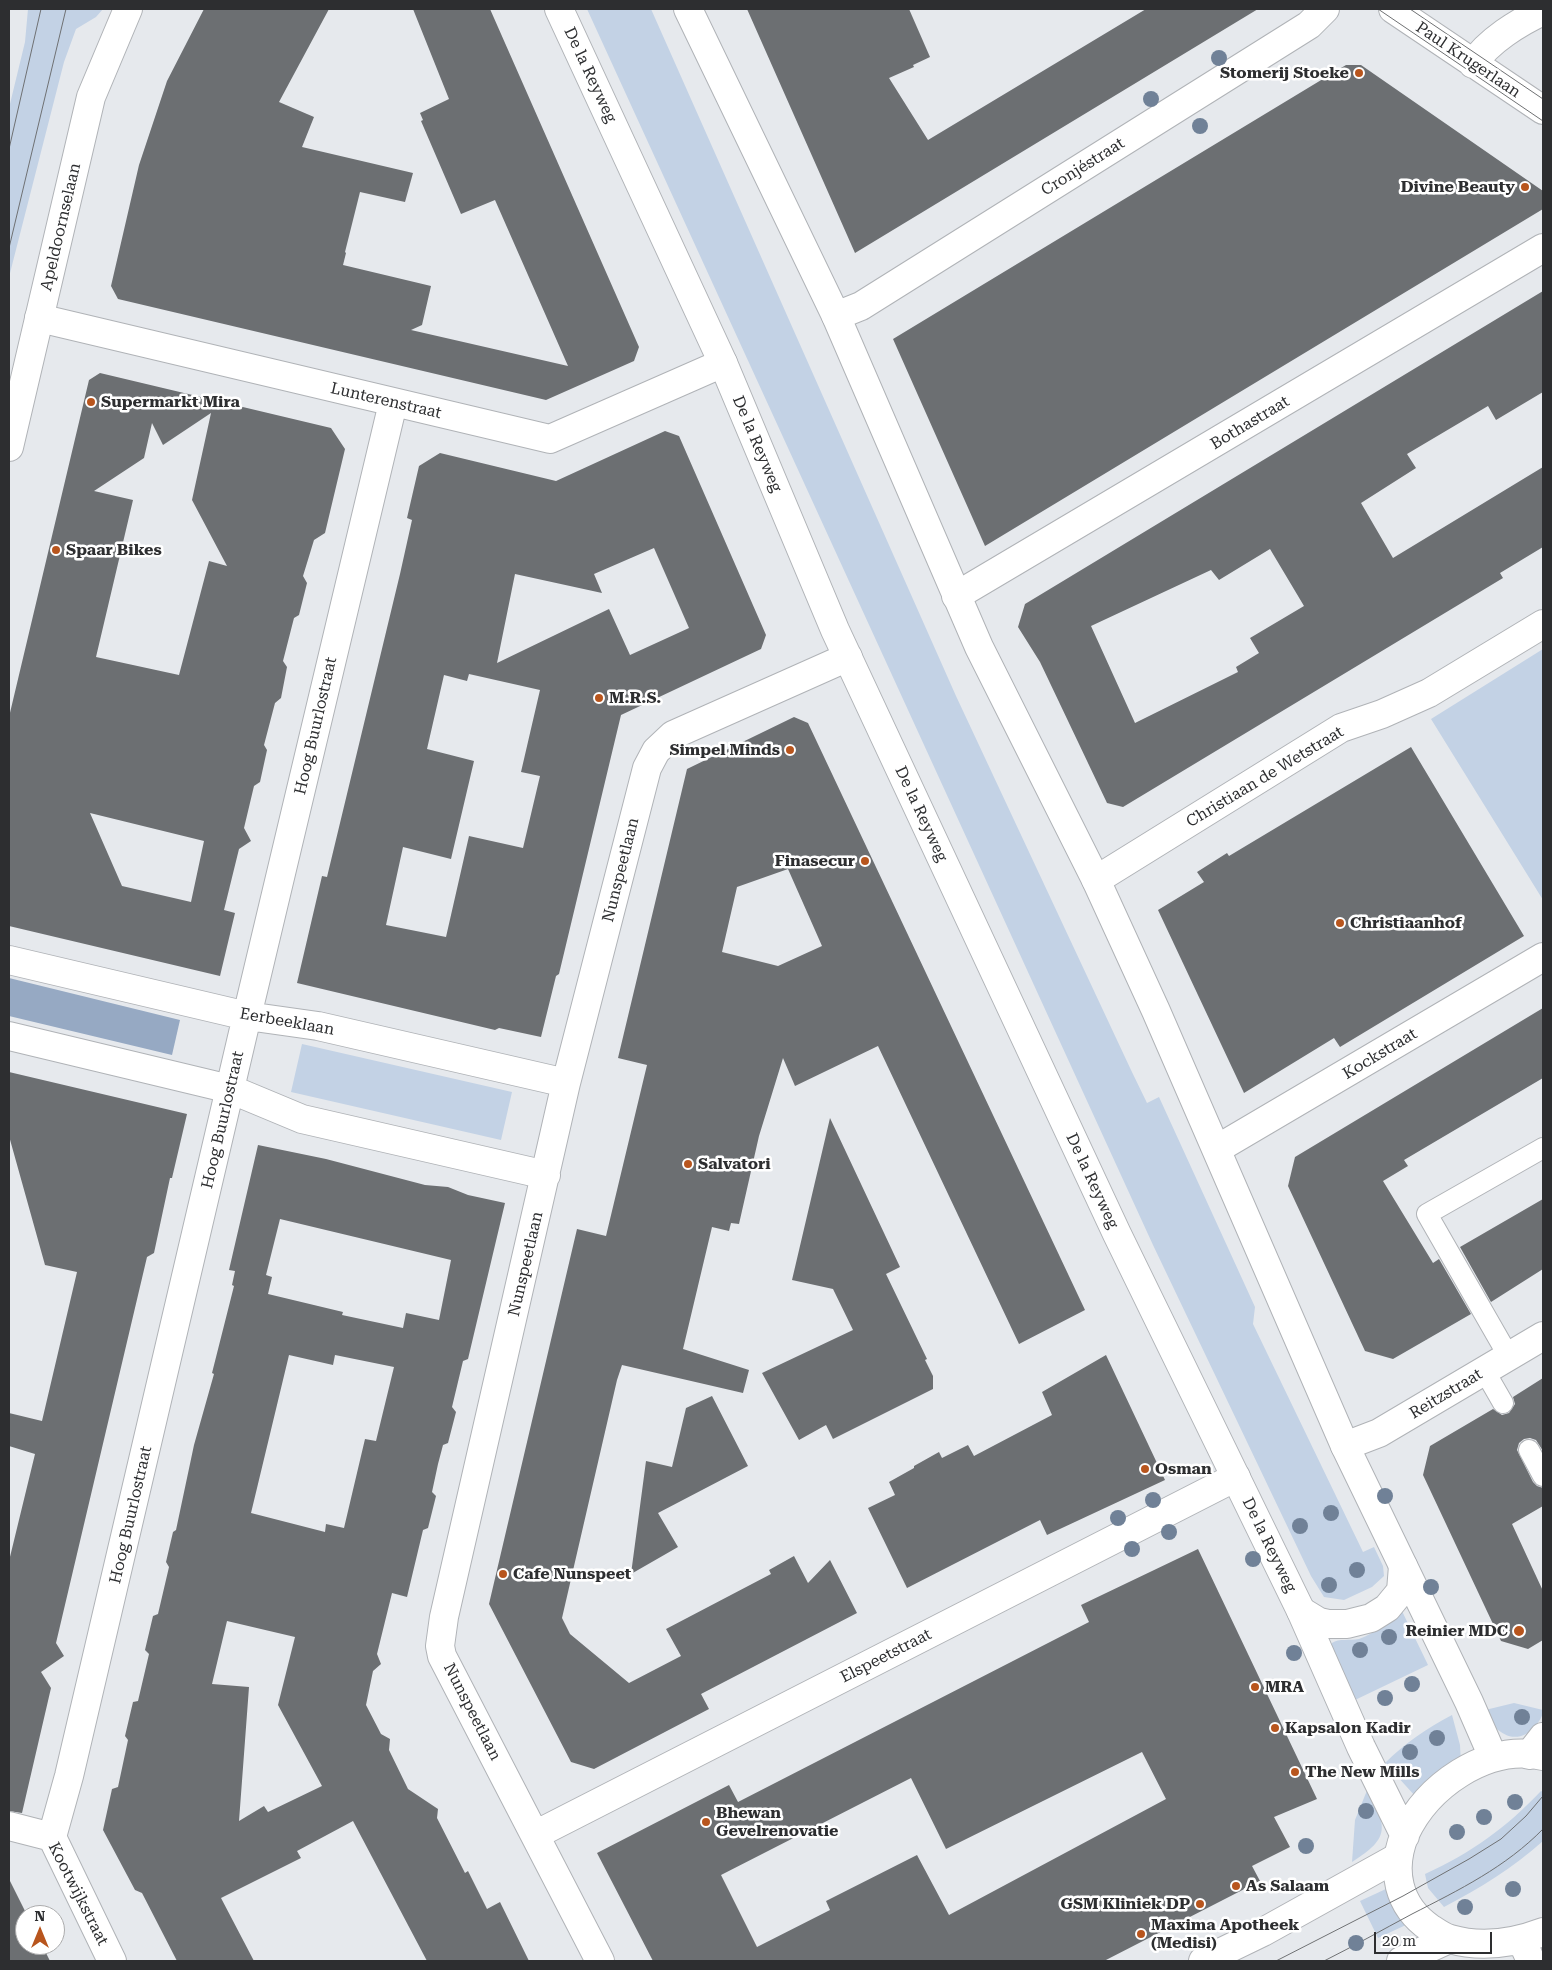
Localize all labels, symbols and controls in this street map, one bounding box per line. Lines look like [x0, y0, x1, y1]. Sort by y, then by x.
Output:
street label: Paul Krugerlaan [1412, 18, 1524, 102]
street label: De la Reyweg [560, 24, 620, 126]
place label: Stomerij Stoeke [1220, 63, 1349, 83]
marker: Stomerij Stoeke [1353, 67, 1365, 79]
street label: Cronjéstraat [1038, 134, 1128, 200]
street label: Apeldoornselaan [37, 161, 85, 293]
place label: Divine Beauty [1401, 177, 1515, 197]
marker: Divine Beauty [1519, 181, 1531, 193]
street label: Lunterenstraat [329, 379, 443, 423]
place label: Supermarkt Mira [101, 392, 240, 412]
street label: Bothastraat [1207, 392, 1293, 454]
street label: De la Reyweg [728, 393, 786, 495]
marker: Supermarkt Mira [85, 396, 97, 408]
place label: Spaar Bikes [66, 540, 162, 560]
marker: Spaar Bikes [50, 544, 62, 556]
street label: Hoog Buurlostraat [291, 655, 341, 797]
place label: M.R.S. [609, 688, 661, 708]
marker: M.R.S. [593, 692, 605, 704]
street label: Christiaan de Wetstraat [1183, 722, 1347, 832]
place label: Simpel Minds [669, 740, 780, 760]
marker: Simpel Minds [784, 744, 796, 756]
street label: De la Reyweg [891, 763, 951, 865]
street label: Nunspeetlaan [599, 816, 643, 924]
place label: Finasecur [775, 851, 855, 871]
marker: Finasecur [859, 855, 871, 867]
place label: Christiaanhof [1350, 913, 1462, 933]
marker: Christiaanhof [1334, 917, 1346, 929]
street label: Eerbeeklaan [238, 1004, 336, 1040]
street label: Kockstraat [1339, 1024, 1421, 1084]
street label: Hoog Buurlostraat [198, 1049, 248, 1191]
street label: De la Reyweg [1062, 1130, 1122, 1232]
place label: Salvatori [698, 1154, 771, 1174]
marker: Salvatori [682, 1158, 694, 1170]
street label: Nunspeetlaan [505, 1210, 547, 1318]
street label: Reitzstraat [1406, 1365, 1486, 1423]
street label: Hoog Buurlostraat [106, 1444, 156, 1586]
place label: Osman [1155, 1459, 1212, 1479]
marker: Osman [1139, 1463, 1151, 1475]
street label: De la Reyweg [1238, 1495, 1300, 1595]
place label: Cafe Nunspeet [513, 1564, 631, 1584]
marker: Cafe Nunspeet [497, 1568, 509, 1580]
place label: Reinier MDC [1405, 1621, 1508, 1641]
marker: Reinier MDC [1512, 1624, 1526, 1638]
street label: Elspeetstraat [837, 1625, 935, 1687]
street label: Nunspeetlaan [439, 1660, 505, 1764]
place label: MRA [1265, 1677, 1304, 1697]
marker: MRA [1249, 1681, 1261, 1693]
place label: Kapsalon Kadir [1285, 1718, 1411, 1738]
marker: Kapsalon Kadir [1269, 1722, 1281, 1734]
place label: The New Mills [1305, 1762, 1419, 1782]
marker: The New Mills [1289, 1766, 1301, 1778]
place label: Bhewan Gevelrenovatie [716, 1803, 838, 1841]
marker: Bhewan Gevelrenovatie [700, 1816, 712, 1828]
street label: Kootwijkstraat [44, 1839, 112, 1949]
place label: As Salaam [1246, 1876, 1329, 1896]
marker: As Salaam [1230, 1880, 1242, 1892]
place label: GSM Kliniek DP [1061, 1894, 1190, 1914]
marker: GSM Kliniek DP [1194, 1898, 1206, 1910]
north arrow [15, 1905, 65, 1955]
text: N [35, 1908, 45, 1924]
place label: Maxima Apotheek (Medisi) [1151, 1915, 1299, 1953]
scale bar [1377, 1922, 1494, 1954]
marker: Maxima Apotheek (Medisi) [1135, 1928, 1147, 1940]
text: 20 m [1382, 1932, 1416, 1950]

